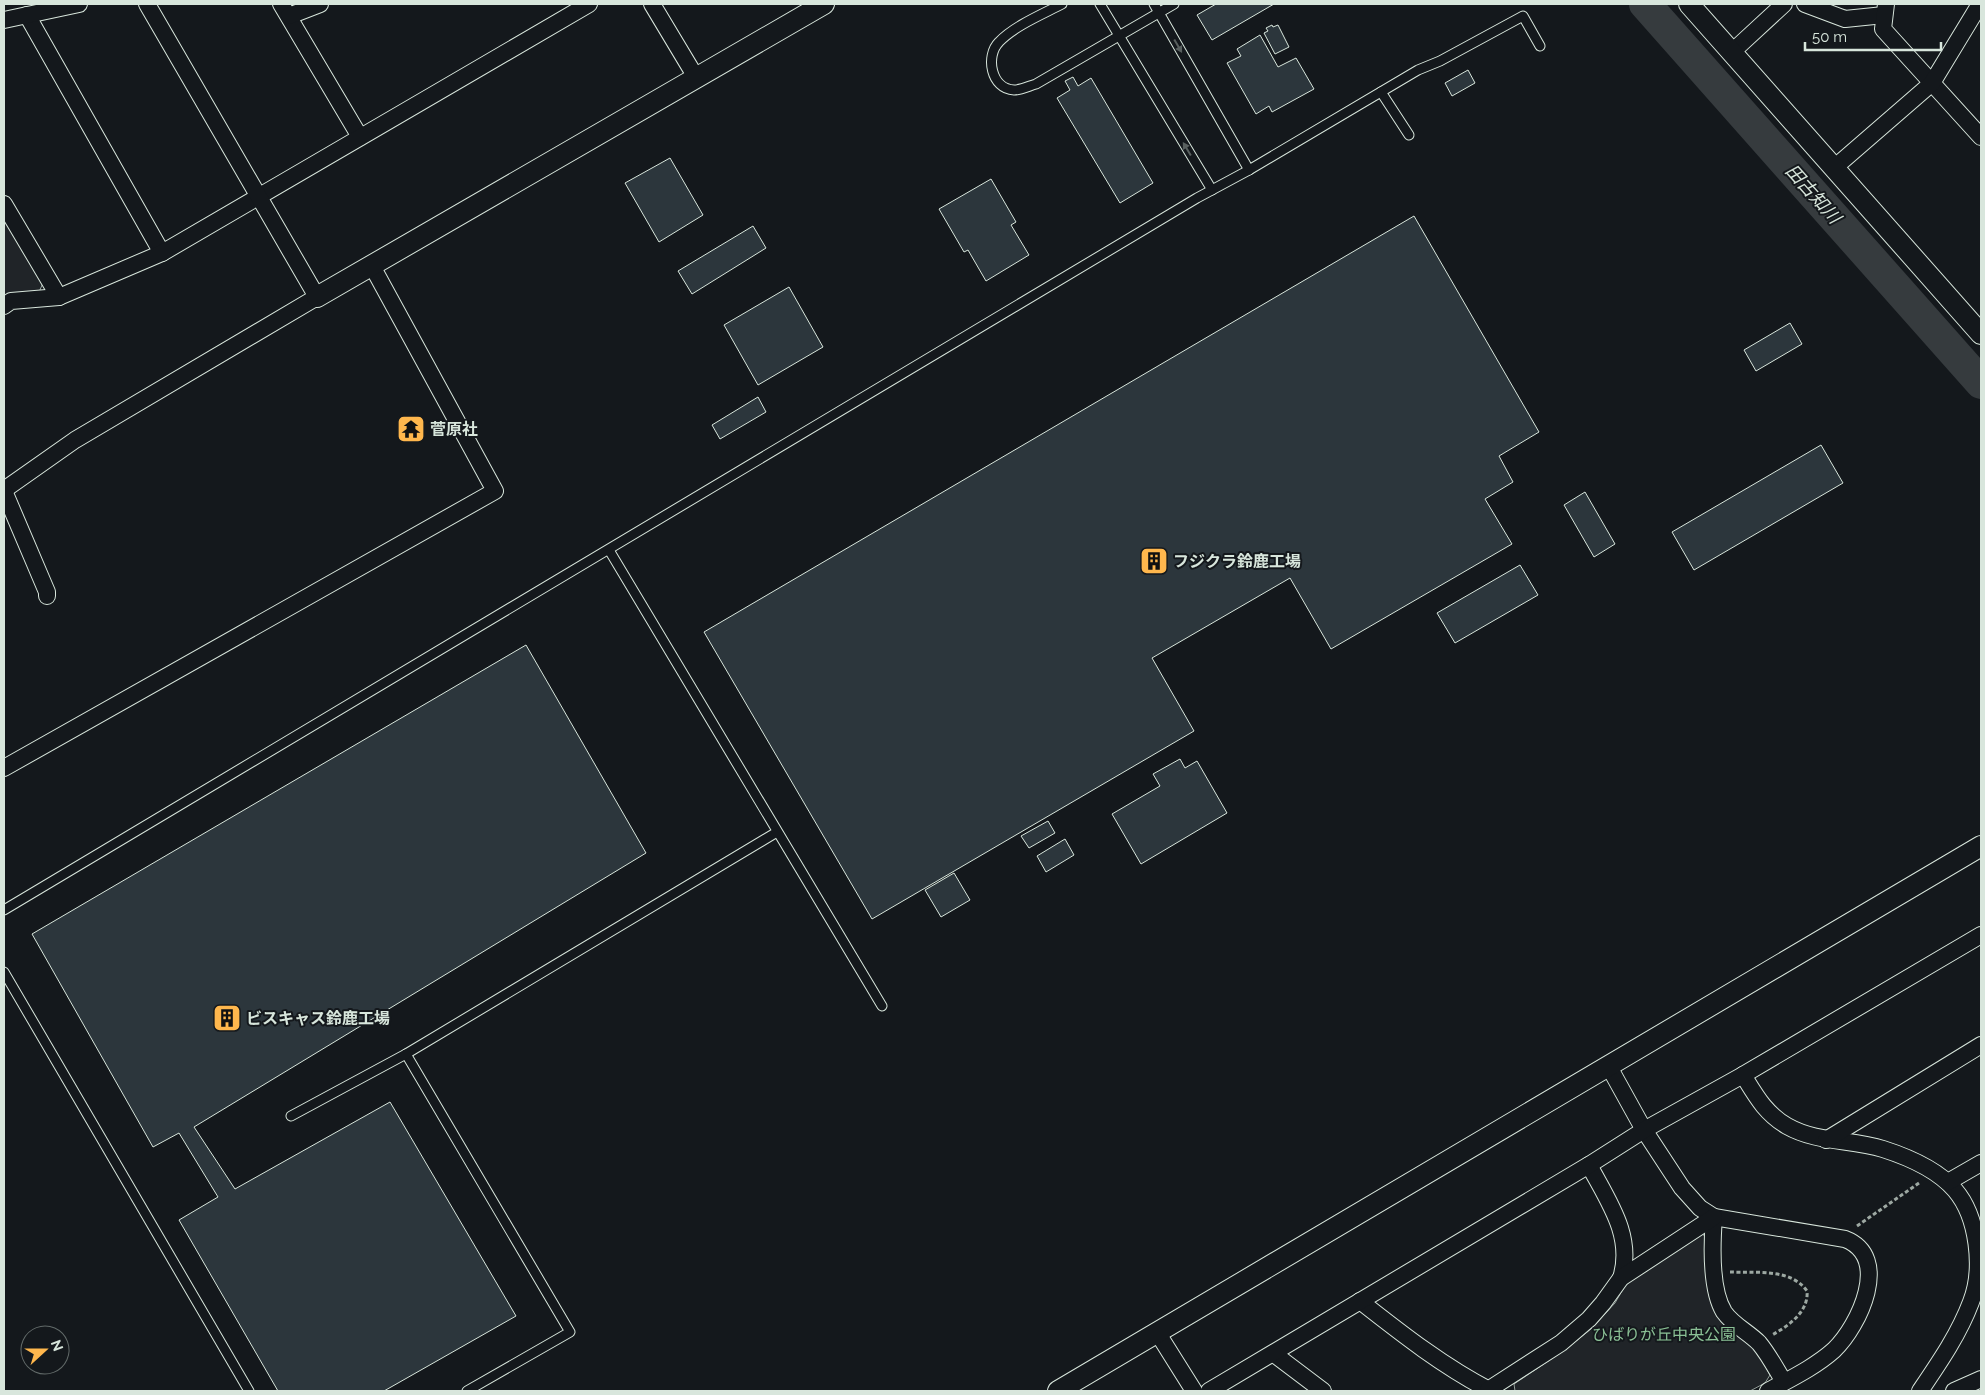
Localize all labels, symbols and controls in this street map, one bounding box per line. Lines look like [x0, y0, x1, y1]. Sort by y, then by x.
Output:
scale bar [1805, 20, 1941, 52]
text: 50 m [1812, 28, 1847, 46]
one-way arrow [1174, 39, 1182, 54]
one-way arrow [1182, 142, 1191, 155]
water label: 田古知川 [1781, 160, 1847, 229]
temple icon: 菅原社 [396, 414, 426, 444]
place label: 菅原社 [430, 420, 478, 439]
building icon: フジクラ鈴鹿工場 [1139, 546, 1169, 576]
place label: フジクラ鈴鹿工場 [1173, 552, 1301, 571]
building icon: ビスキャス鈴鹿工場 [212, 1003, 242, 1033]
place label: ビスキャス鈴鹿工場 [246, 1009, 390, 1028]
north arrow [20, 1325, 70, 1375]
park label: ひばりが丘中央公園 [1592, 1325, 1736, 1344]
text: N [48, 1337, 67, 1353]

